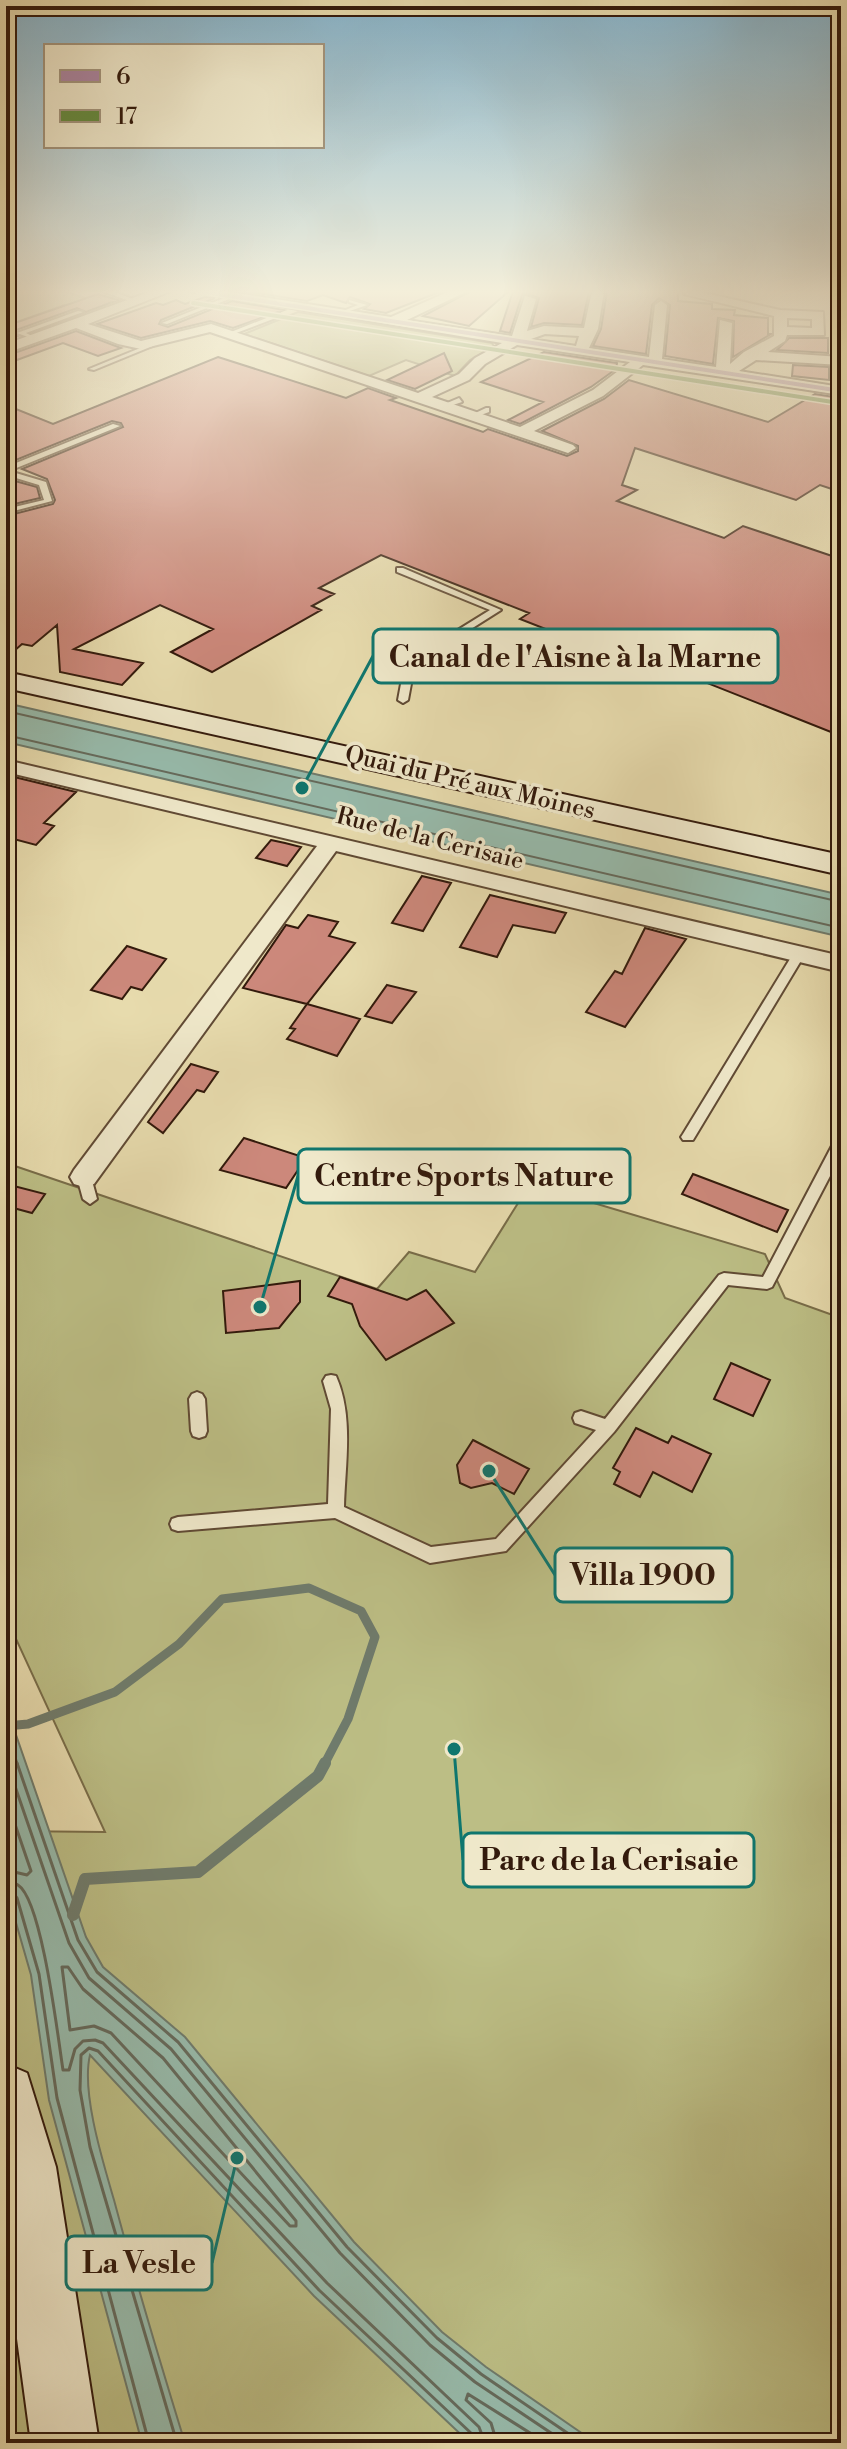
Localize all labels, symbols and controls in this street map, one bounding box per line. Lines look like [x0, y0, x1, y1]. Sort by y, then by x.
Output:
legend [44, 44, 324, 148]
text: 6 [116, 62, 131, 92]
text: 17 [116, 102, 137, 132]
callout: Canal de l'Aisne à la Marne [373, 629, 778, 683]
text: Canal de l'Aisne à la Marne [389, 639, 761, 677]
street label: Quai du Pré aux Moines [342, 740, 598, 826]
street label: Rue de la Cerisaie [333, 801, 527, 877]
callout: Centre Sports Nature [298, 1149, 630, 1203]
text: Centre Sports Nature [314, 1158, 614, 1196]
callout: Villa 1900 [555, 1548, 732, 1602]
text: Villa 1900 [569, 1557, 716, 1595]
callout: Parc de la Cerisaie [463, 1833, 754, 1887]
text: Parc de la Cerisaie [479, 1842, 739, 1880]
callout: La Vesle [66, 2236, 212, 2290]
text: La Vesle [82, 2245, 196, 2283]

